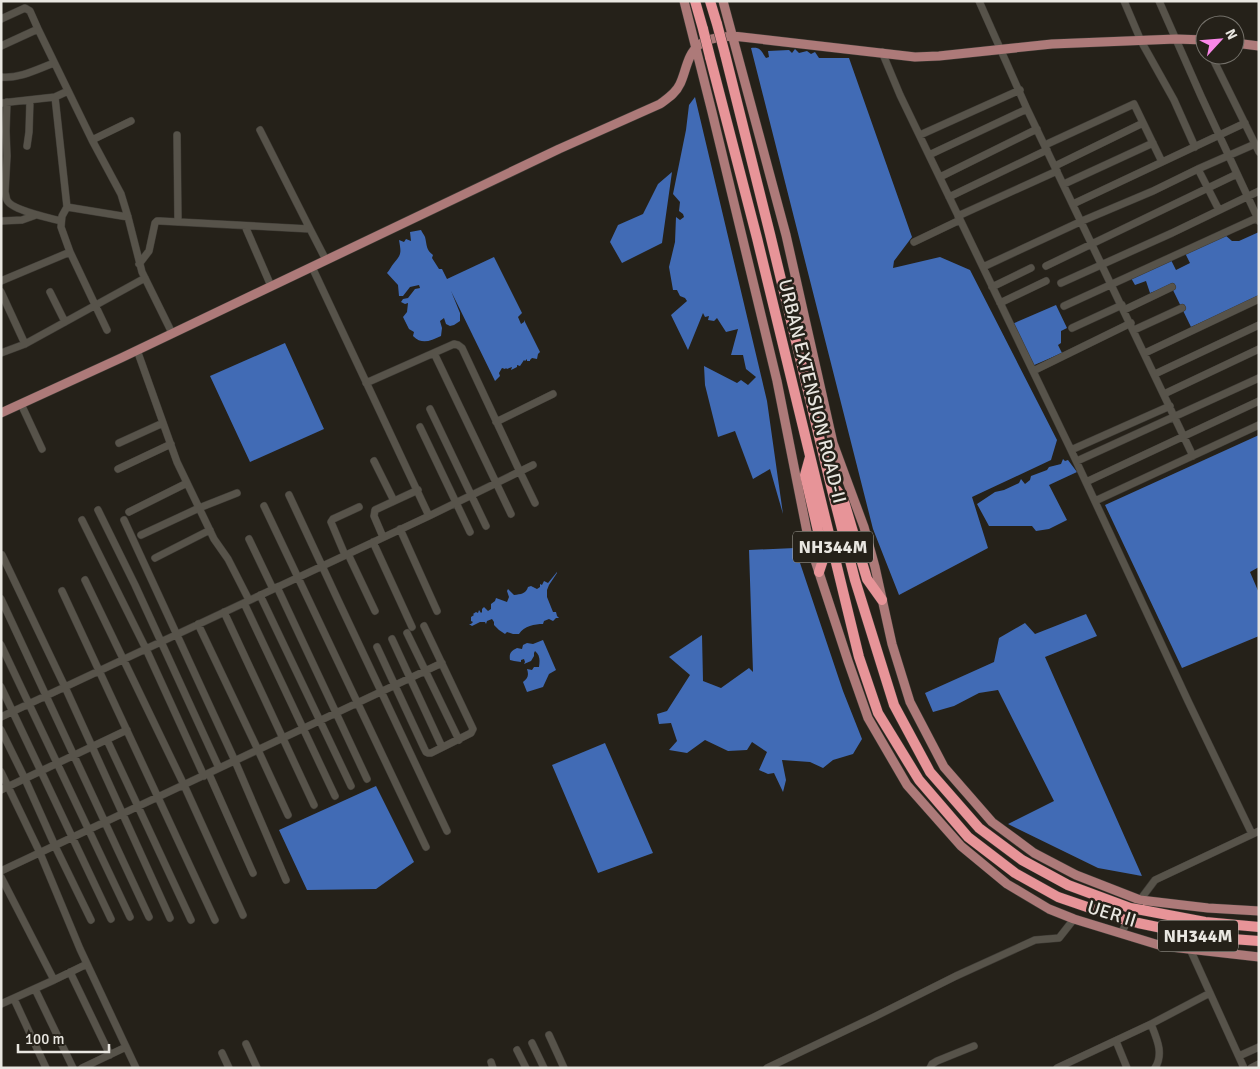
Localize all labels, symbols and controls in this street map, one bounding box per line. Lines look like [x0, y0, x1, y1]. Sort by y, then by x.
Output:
north arrow [1195, 15, 1245, 65]
text: N [1221, 26, 1241, 43]
street label: URBAN EXTENSION ROAD-II [773, 277, 852, 506]
road number: NH344M [793, 532, 873, 562]
street label: UER II [1084, 895, 1139, 933]
road number: NH344M [1158, 920, 1238, 951]
scale bar [18, 1022, 109, 1054]
text: 100 m [25, 1030, 65, 1048]

